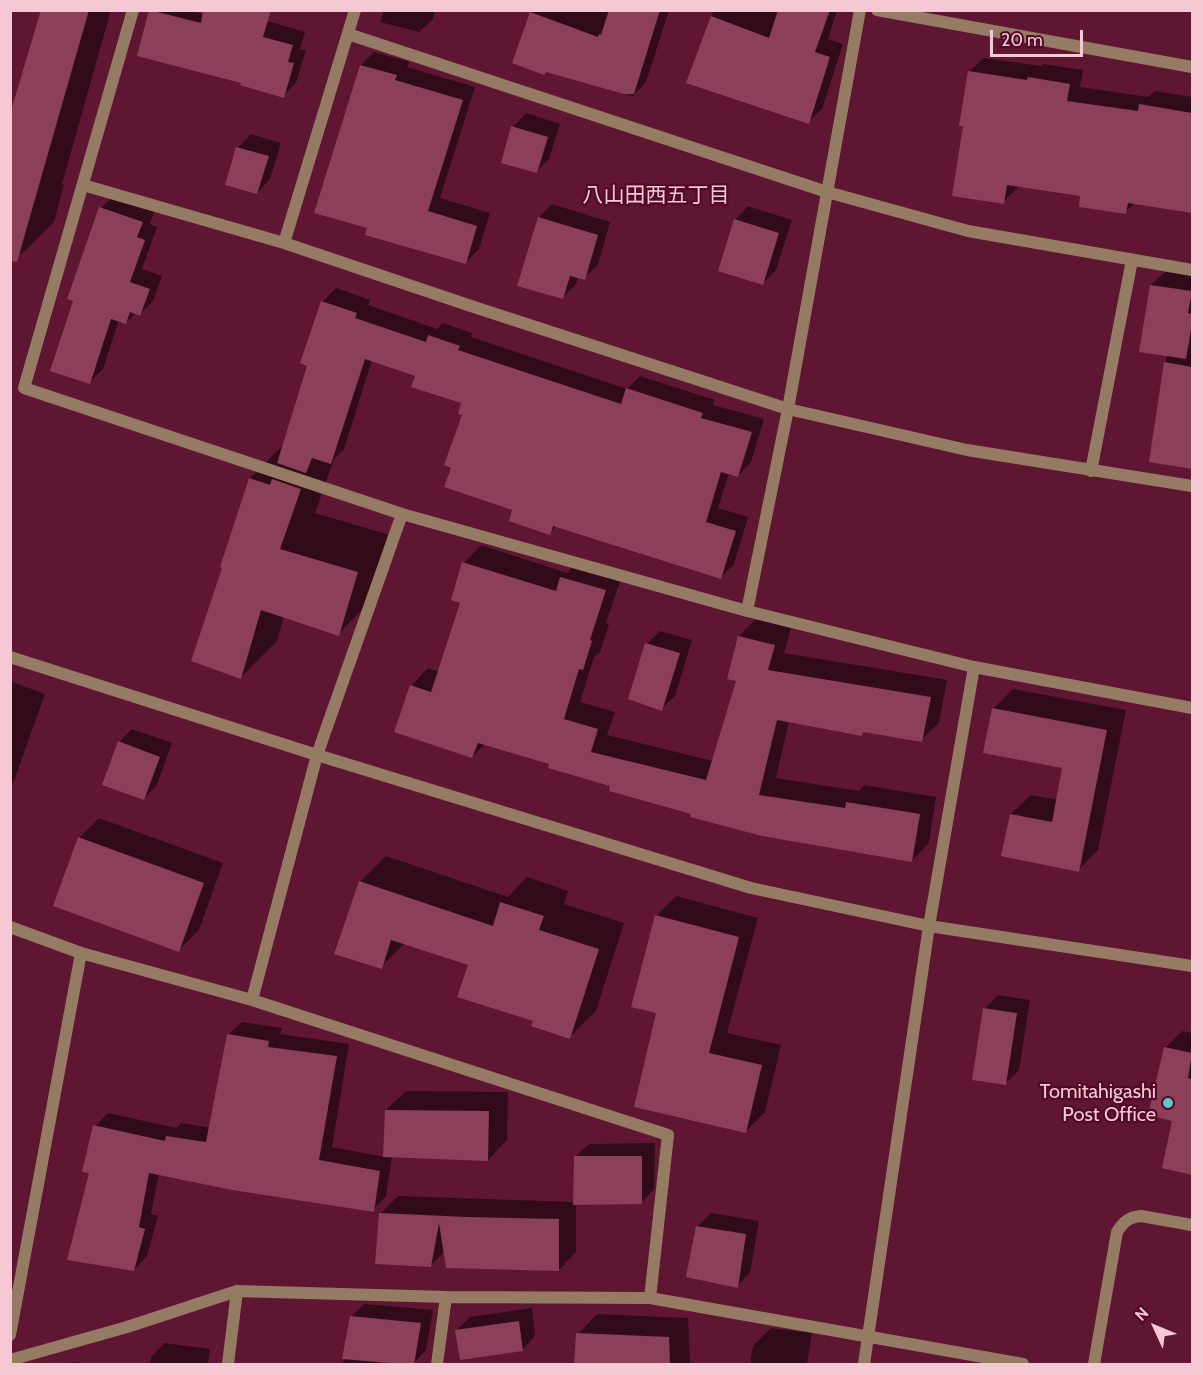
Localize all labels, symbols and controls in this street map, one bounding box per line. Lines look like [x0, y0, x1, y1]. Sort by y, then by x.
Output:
scale bar [993, 18, 1086, 56]
text: 20 m [1001, 29, 1043, 51]
district label: 八山田西五丁目 [583, 183, 729, 209]
place label: Tomitahigashi Post Office [1040, 1080, 1156, 1127]
marker: Tomitahigashi Post Office [1161, 1096, 1175, 1110]
north arrow [1125, 1297, 1185, 1357]
text: N [1131, 1303, 1152, 1325]

